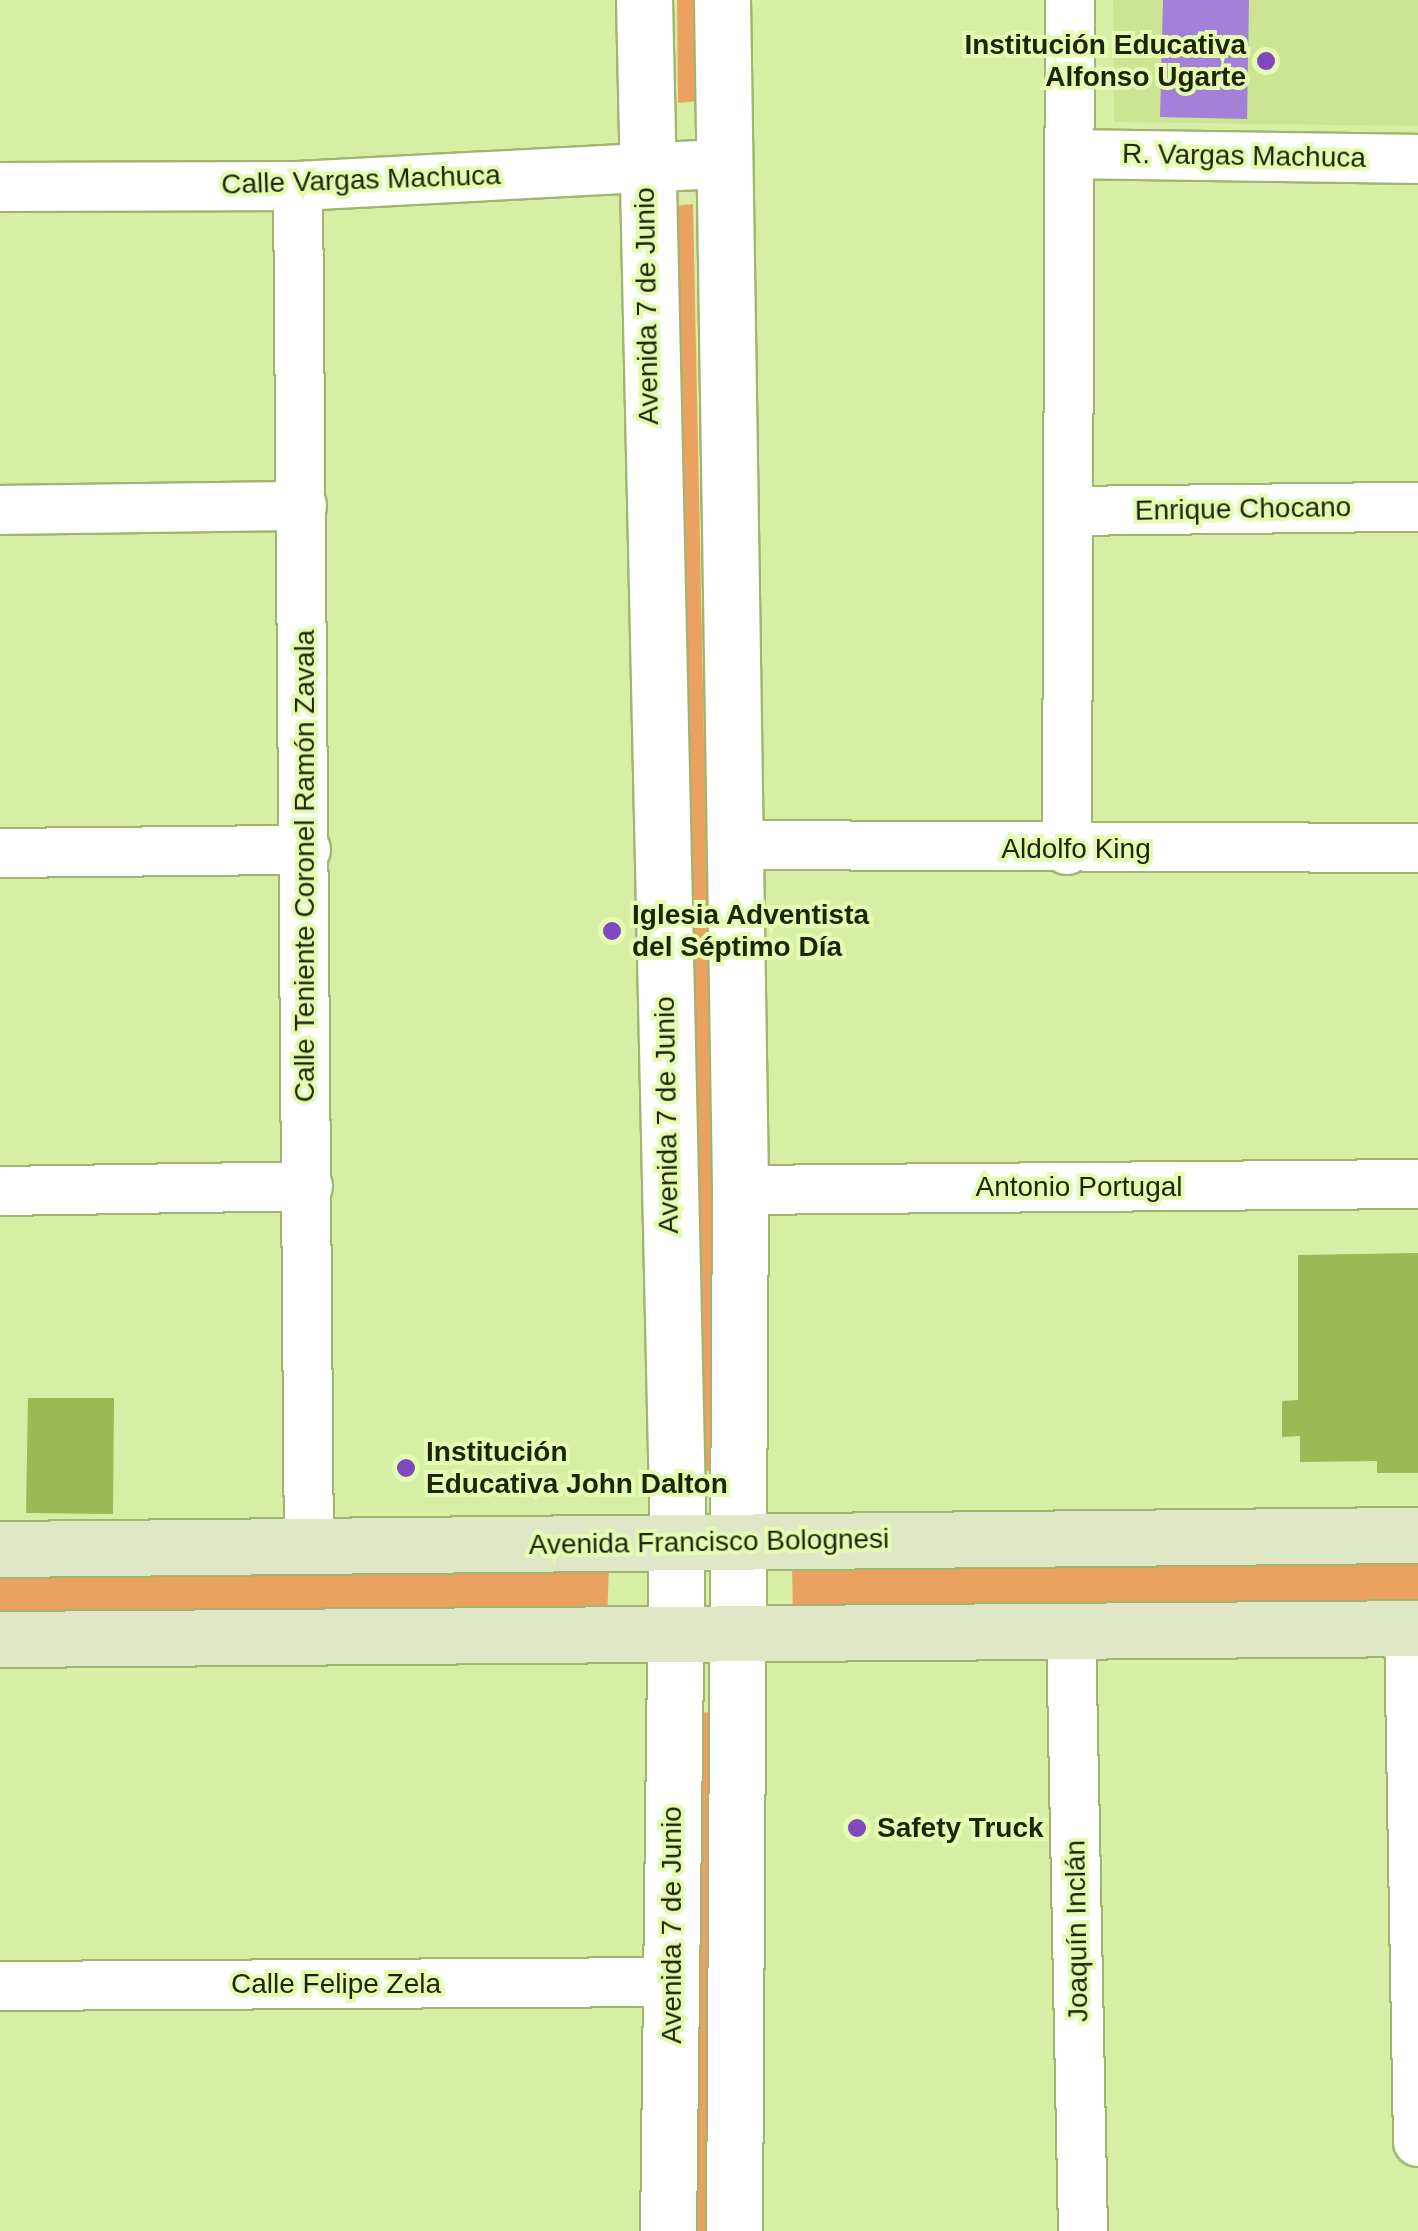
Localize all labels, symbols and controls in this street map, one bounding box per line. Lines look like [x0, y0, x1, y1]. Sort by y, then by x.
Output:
place label: Institución Educativa Alfonso Ugarte [964, 28, 1246, 94]
marker: Institución Educativa Alfonso Ugarte [1255, 50, 1277, 72]
street label: R. Vargas Machuca [1122, 137, 1366, 175]
street label: Calle Vargas Machuca [221, 158, 501, 202]
street label: Avenida 7 de Junio [628, 187, 666, 425]
street label: Enrique Chocano [1135, 490, 1351, 528]
street label: Calle Teniente Coronel Ramón Zavala [288, 629, 322, 1103]
street label: Aldolfo King [1001, 832, 1151, 866]
place label: Iglesia Adventista del Séptimo Día [632, 898, 870, 964]
marker: Iglesia Adventista del Séptimo Día [601, 920, 623, 942]
street label: Avenida 7 de Junio [648, 996, 686, 1234]
street label: Antonio Portugal [975, 1170, 1183, 1204]
place label: Institución Educativa John Dalton [426, 1435, 728, 1501]
marker: Institución Educativa John Dalton [395, 1457, 417, 1479]
street label: Avenida Francisco Bolognesi [528, 1522, 890, 1562]
street label: Avenida 7 de Junio [655, 1806, 689, 2044]
place label: Safety Truck [877, 1811, 1044, 1845]
marker: Safety Truck [846, 1817, 868, 1839]
street label: Joaquín Inclán [1059, 1840, 1095, 2022]
street label: Calle Felipe Zela [231, 1967, 441, 2001]

